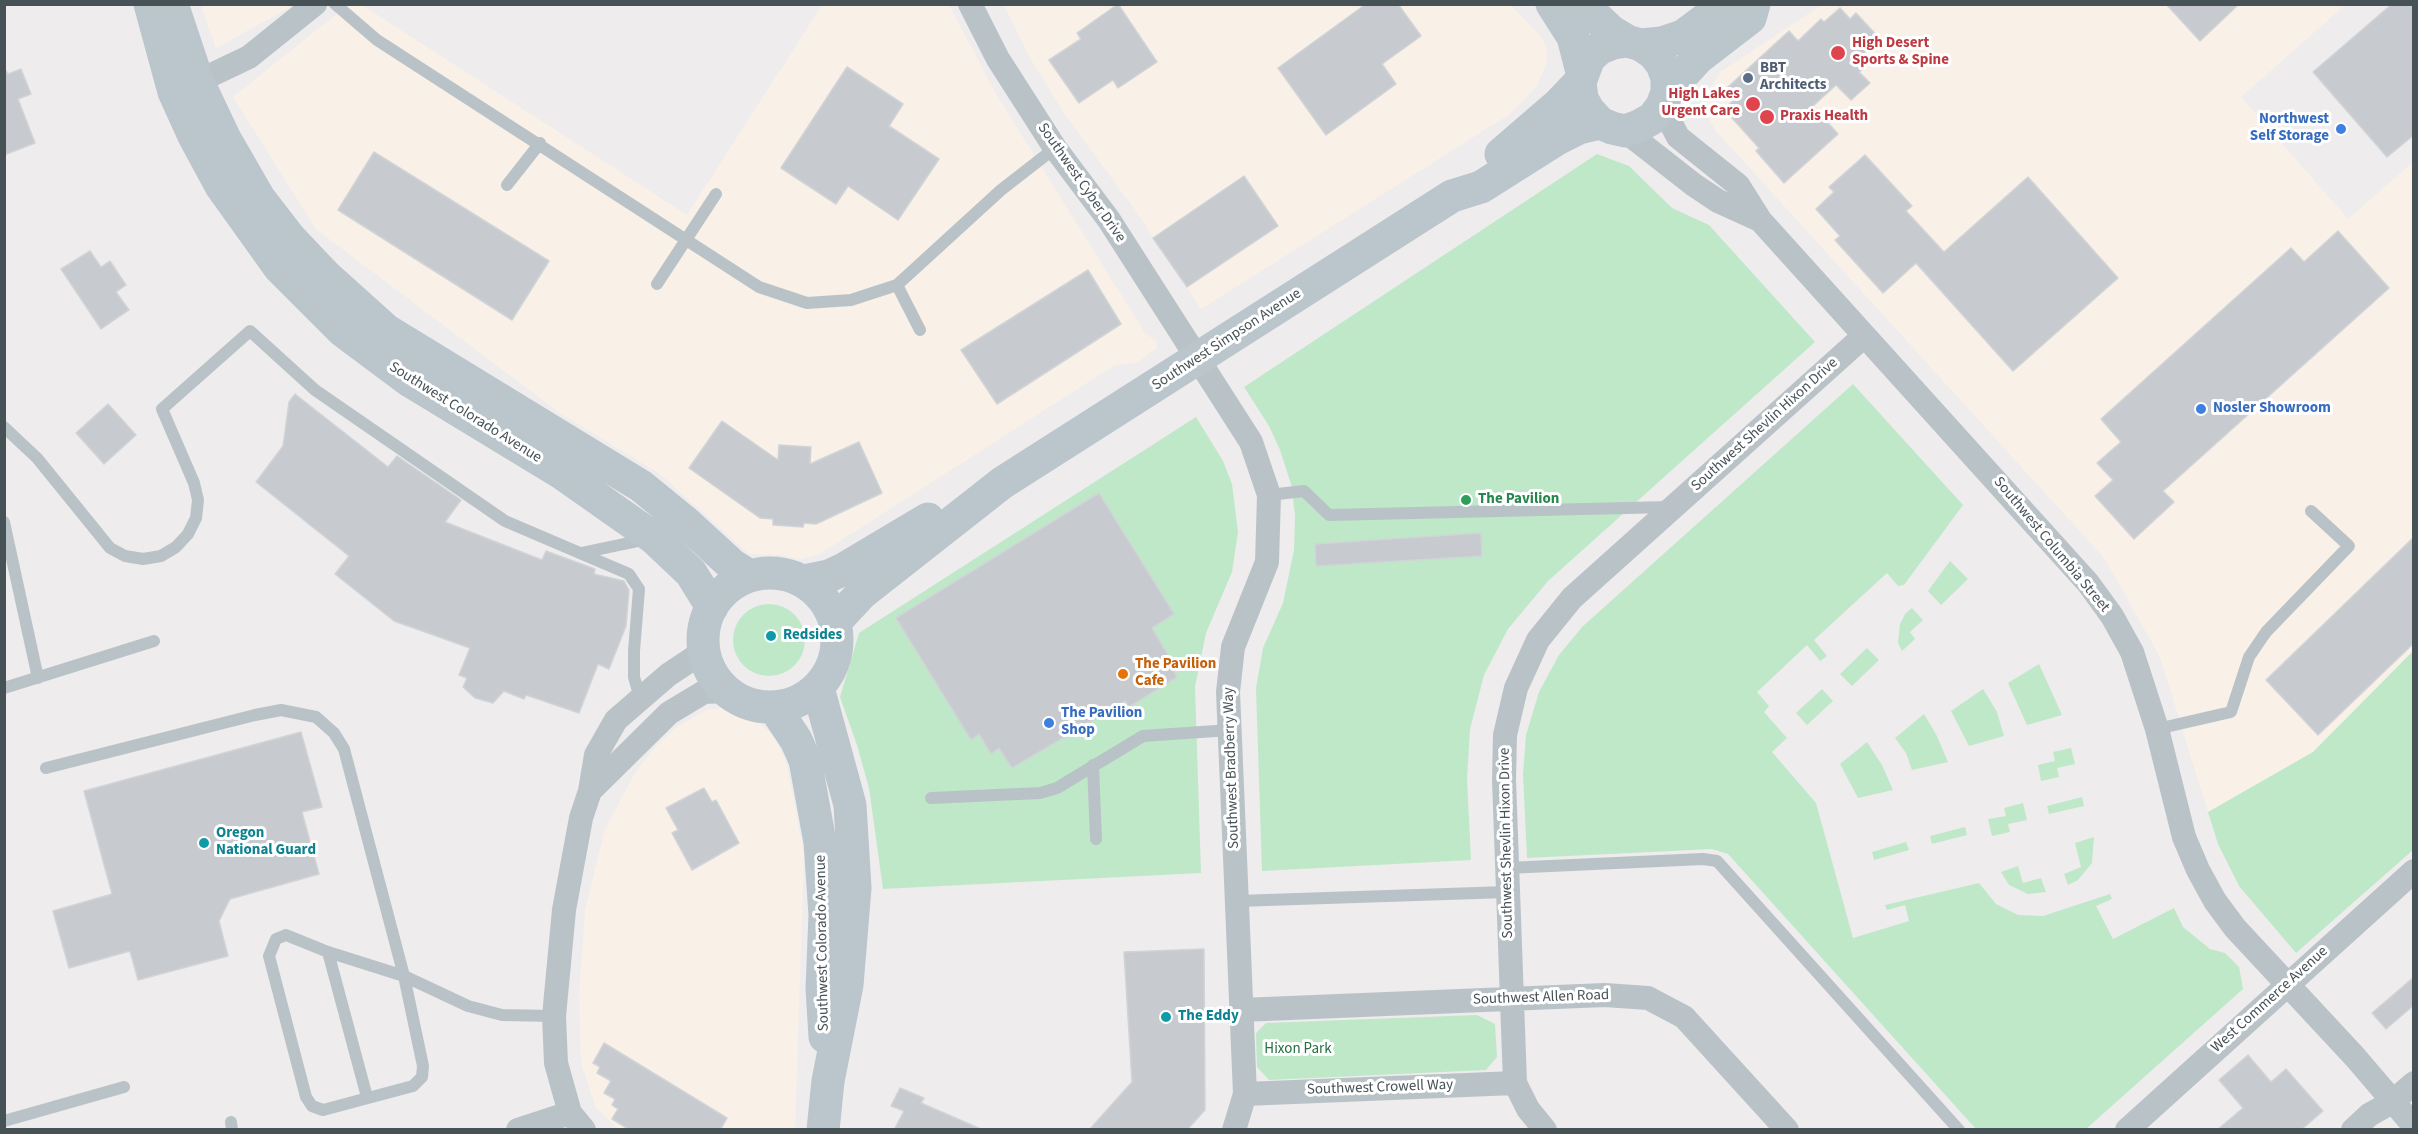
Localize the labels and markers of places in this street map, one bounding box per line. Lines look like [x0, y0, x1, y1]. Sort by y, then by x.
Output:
place label: High Desert Sports & Spine [1852, 35, 1949, 70]
marker: High Desert Sports & Spine [1829, 44, 1847, 62]
place label: BBT Architects [1760, 60, 1826, 95]
marker: BBT Architects [1741, 71, 1755, 85]
place label: High Lakes Urgent Care [1661, 86, 1740, 121]
marker: High Lakes Urgent Care [1744, 95, 1762, 113]
marker: Praxis Health [1758, 108, 1776, 126]
place label: Praxis Health [1780, 108, 1868, 126]
place label: Northwest Self Storage [2250, 111, 2329, 146]
marker: Northwest Self Storage [2334, 122, 2348, 136]
place label: Nosler Showroom [2213, 400, 2331, 418]
marker: Nosler Showroom [2194, 402, 2208, 416]
place label: The Pavilion [1478, 491, 1559, 509]
marker: The Pavilion [1459, 493, 1473, 507]
place label: Redsides [783, 627, 842, 645]
marker: Redsides [764, 629, 778, 643]
place label: The Pavilion Cafe [1135, 656, 1216, 691]
marker: The Pavilion Cafe [1116, 667, 1130, 681]
place label: The Pavilion Shop [1061, 705, 1142, 740]
marker: The Pavilion Shop [1042, 716, 1056, 730]
place label: Oregon National Guard [216, 825, 316, 860]
marker: Oregon National Guard [197, 836, 211, 850]
place label: The Eddy [1178, 1008, 1239, 1026]
marker: The Eddy [1159, 1010, 1173, 1024]

